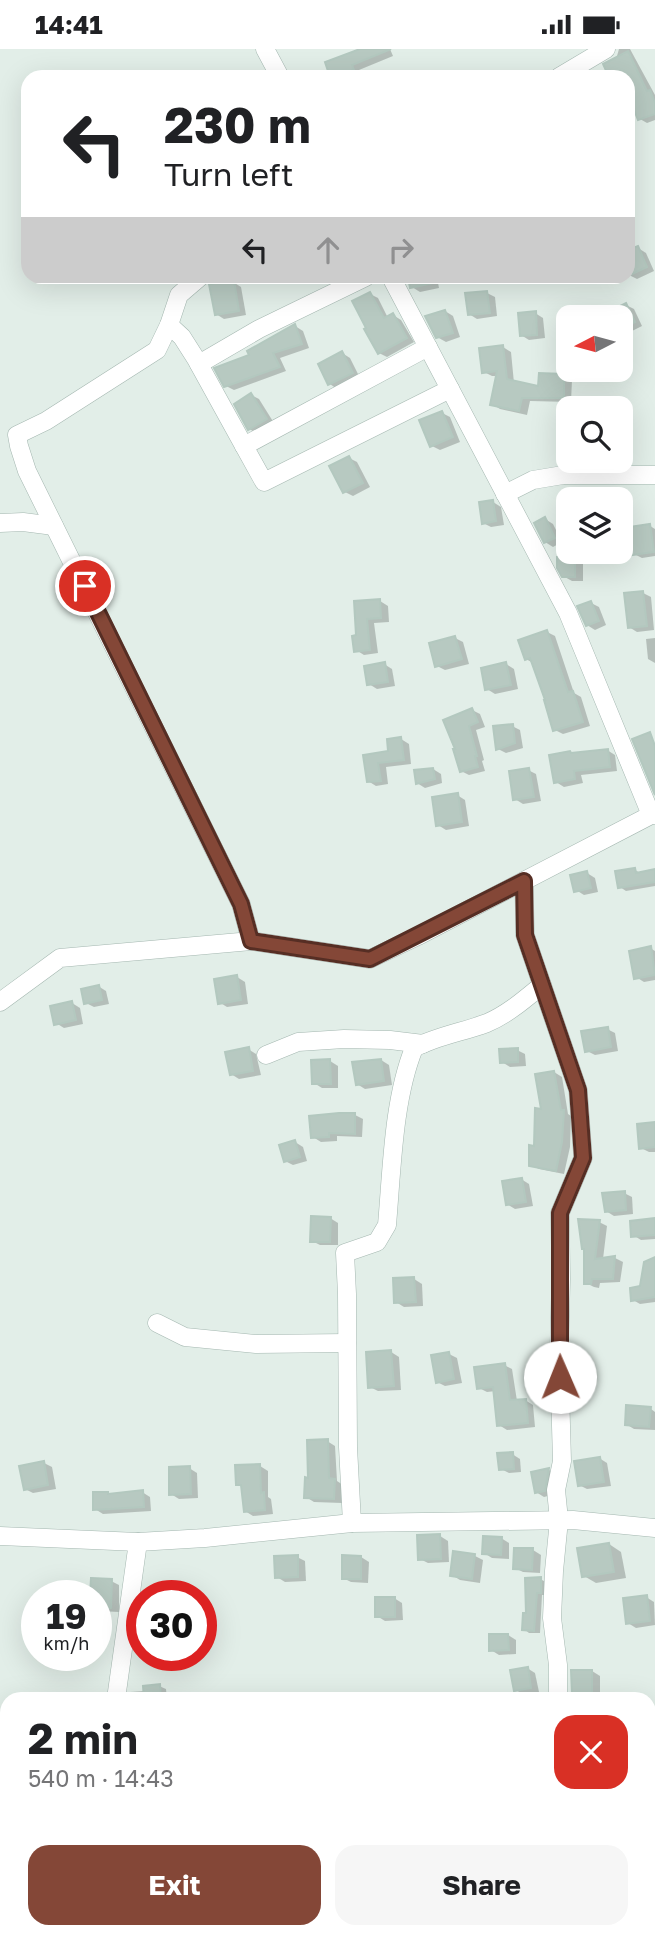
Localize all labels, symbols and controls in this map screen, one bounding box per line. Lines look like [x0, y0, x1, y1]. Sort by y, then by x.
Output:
text: 14:41 [35, 9, 103, 40]
text: 230 m [164, 95, 311, 154]
icon: left [49, 98, 140, 189]
text: Turn left [164, 155, 293, 193]
icon: left [236, 231, 274, 269]
icon: ahead [309, 231, 347, 269]
icon: right [382, 231, 420, 269]
north arrow [556, 305, 634, 381]
map controls [556, 305, 633, 564]
button: search [556, 396, 633, 473]
button: layers [556, 487, 633, 564]
pin [55, 556, 115, 616]
icon: arrive [66, 567, 104, 605]
position arrow [523, 1340, 597, 1414]
speed limit sign: 30 [126, 1580, 217, 1671]
text: 19 [46, 1595, 87, 1637]
text: km/h [44, 1632, 89, 1654]
text: 2 min [28, 1713, 138, 1763]
button: close [554, 1715, 628, 1789]
text: 540 m · 14:43 [28, 1764, 174, 1792]
button: Exit [28, 1845, 321, 1925]
button: Share [335, 1845, 628, 1925]

